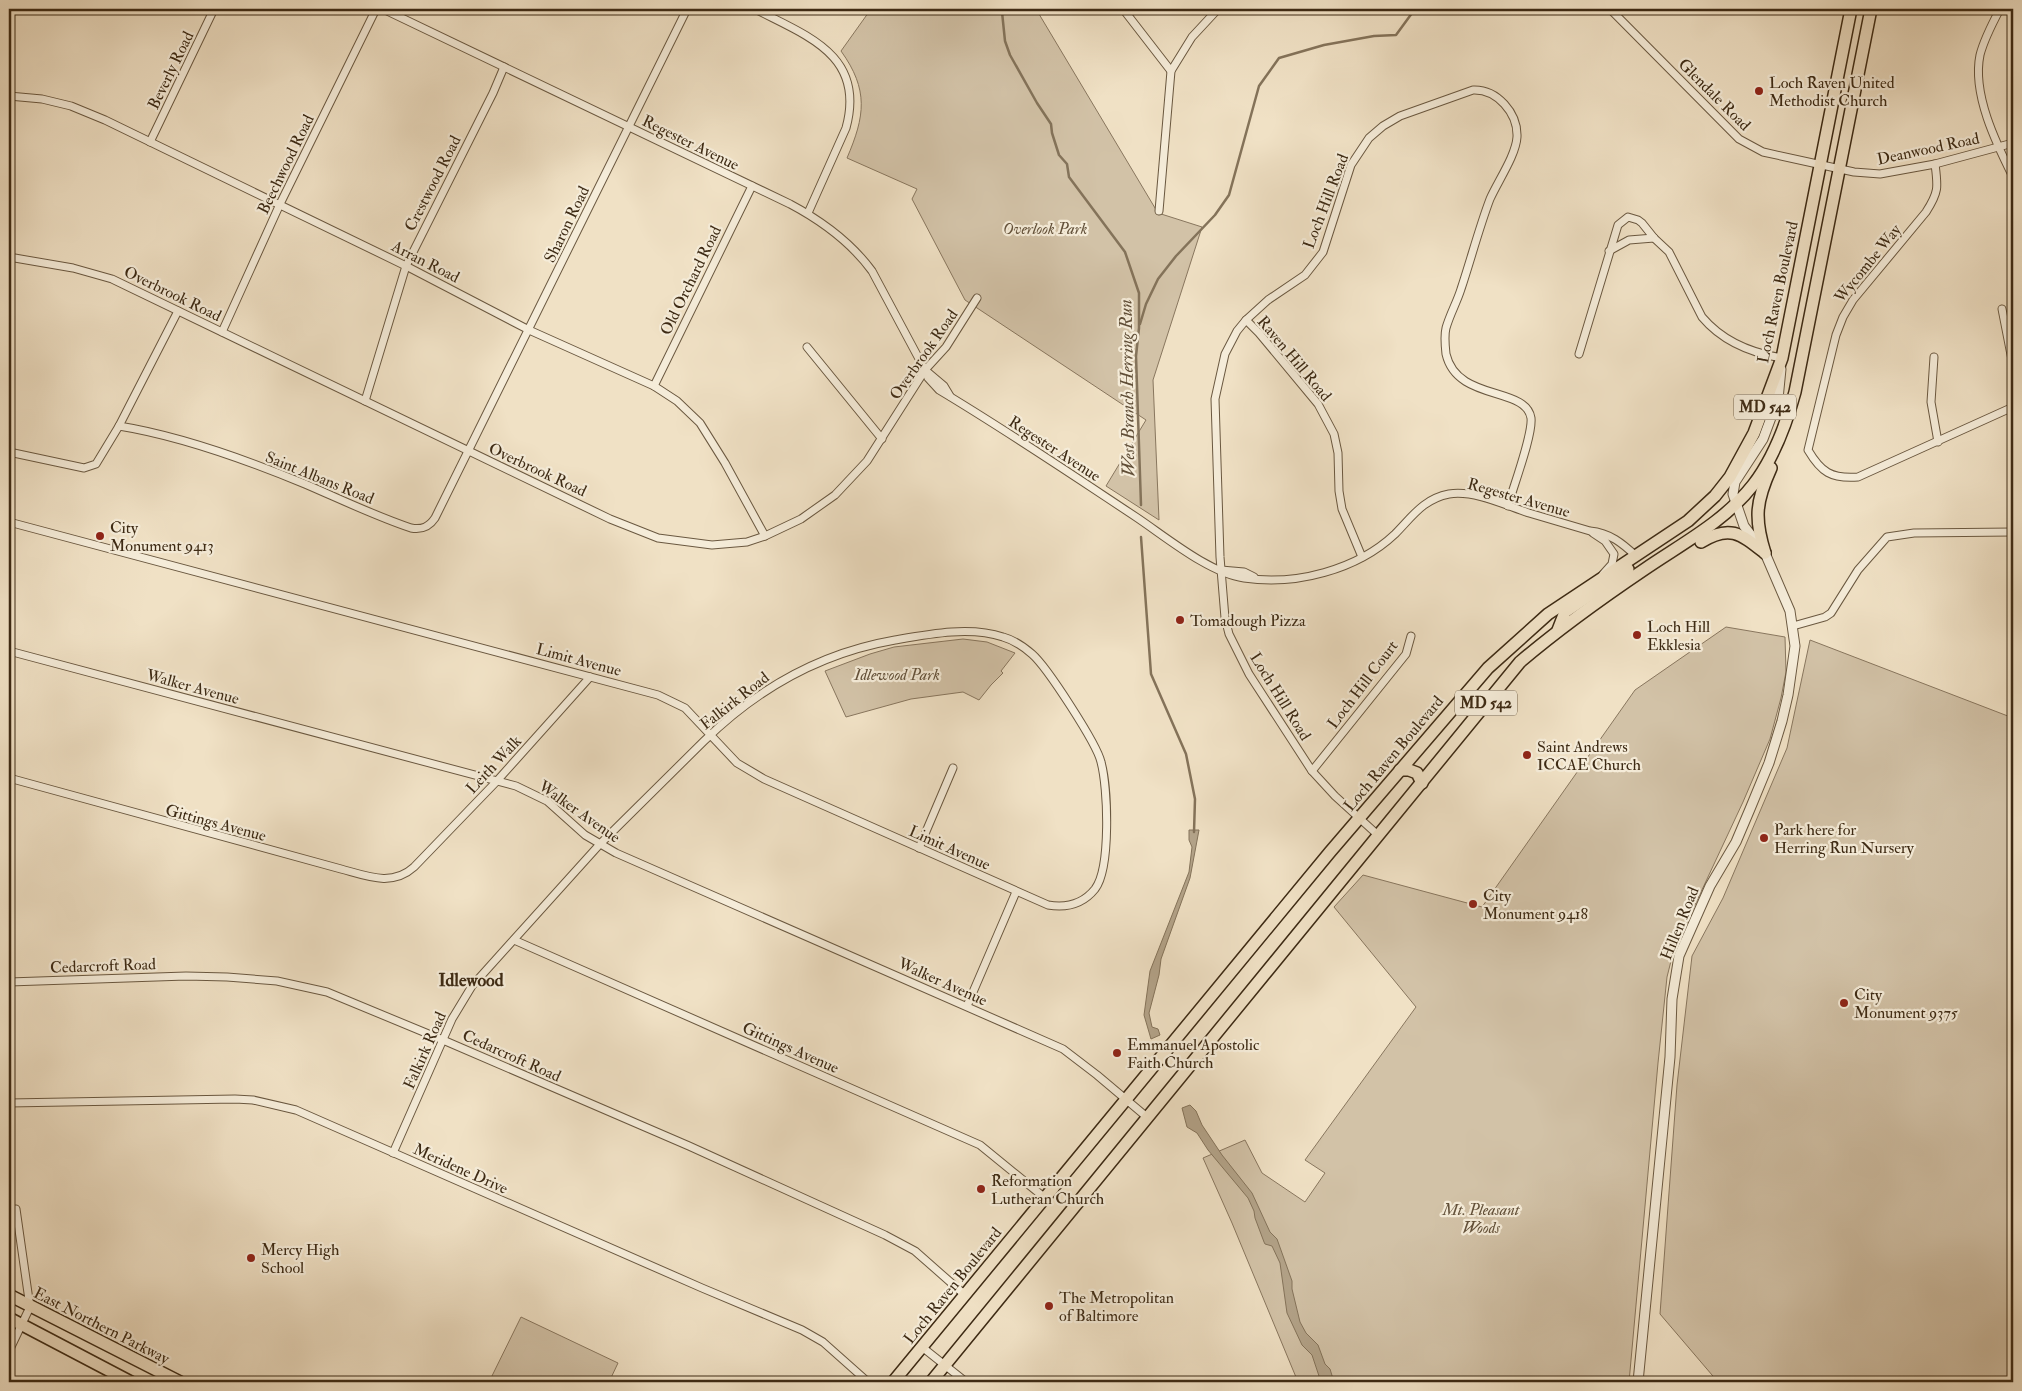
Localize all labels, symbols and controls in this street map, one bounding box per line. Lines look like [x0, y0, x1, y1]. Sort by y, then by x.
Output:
street label: Beverly Road [143, 28, 198, 113]
street label: Glendale Road [1674, 54, 1755, 135]
place label: Loch Raven United Methodist Church [1769, 73, 1895, 111]
marker: Loch Raven United Methodist Church [1753, 85, 1765, 97]
street label: Beechwood Road [253, 111, 319, 218]
street label: Regester Avenue [639, 111, 743, 175]
street label: Deanwood Road [1875, 128, 1981, 170]
street label: Crestwood Road [400, 132, 466, 235]
street label: Loch Hill Road [1299, 151, 1353, 252]
street label: Sharon Road [540, 183, 594, 266]
park label: Overlook Park [1003, 219, 1088, 239]
street label: Loch Raven Boulevard [1753, 219, 1803, 365]
street label: Wycombe Way [1829, 220, 1906, 308]
street label: Old Orchard Road [656, 222, 726, 338]
street label: Arran Road [387, 236, 463, 288]
street label: Overbrook Road [121, 262, 225, 326]
water label: West Branch Herring Run [1114, 299, 1141, 477]
street label: Overbrook Road [885, 305, 962, 404]
street label: Raven Hill Road [1253, 312, 1336, 405]
road number: MD 542 [1734, 394, 1796, 420]
street label: Regester Avenue [1005, 412, 1104, 486]
street label: Overbrook Road [485, 438, 590, 501]
street label: Saint Albans Road [262, 447, 377, 509]
street label: Regester Avenue [1465, 474, 1573, 522]
place label: City Monument 9413 [110, 518, 214, 556]
marker: City Monument 9413 [94, 530, 106, 542]
place label: Tomadough Pizza [1190, 611, 1306, 631]
marker: Tomadough Pizza [1174, 614, 1186, 626]
place label: Loch Hill Ekklesia [1647, 617, 1710, 655]
marker: Loch Hill Ekklesia [1631, 629, 1643, 641]
street label: Loch Hill Court [1323, 637, 1402, 733]
street label: Limit Avenue [534, 639, 624, 681]
street label: Loch Hill Road [1245, 649, 1315, 744]
street label: Walker Avenue [143, 665, 242, 709]
park label: Idlewood Park [853, 665, 940, 685]
street label: Falkirk Road [696, 667, 773, 734]
road number: MD 542 [1455, 690, 1517, 716]
street label: Loch Raven Boulevard [1340, 692, 1448, 816]
street label: Leith Walk [462, 731, 526, 798]
place label: Saint Andrews ICCAE Church [1537, 737, 1641, 775]
marker: Saint Andrews ICCAE Church [1521, 749, 1533, 761]
street label: Walker Avenue [534, 776, 624, 848]
street label: Gittings Avenue [163, 800, 269, 846]
place label: Park here for Herring Run Nursery [1774, 820, 1915, 858]
street label: Limit Avenue [906, 821, 994, 875]
marker: Park here for Herring Run Nursery [1758, 832, 1770, 844]
street label: Hillen Road [1656, 884, 1704, 963]
place label: City Monument 9418 [1483, 886, 1589, 924]
marker: City Monument 9418 [1467, 898, 1479, 910]
street label: Walker Avenue [894, 953, 990, 1011]
street label: Cedarcroft Road [50, 954, 156, 978]
district label: Idlewood [438, 969, 504, 992]
place label: City Monument 9375 [1854, 985, 1958, 1023]
marker: City Monument 9375 [1838, 997, 1850, 1009]
street label: Falkirk Road [399, 1009, 451, 1092]
street label: Gittings Avenue [739, 1018, 842, 1078]
street label: Cedarcroft Road [459, 1025, 564, 1087]
place label: Emmanuel Apostolic Faith Church [1127, 1035, 1260, 1073]
marker: Emmanuel Apostolic Faith Church [1111, 1047, 1123, 1059]
street label: Meridene Drive [410, 1139, 511, 1199]
place label: Reformation Lutheran Church [991, 1171, 1105, 1209]
marker: Reformation Lutheran Church [975, 1183, 987, 1195]
park label: Mt. Pleasant Woods [1442, 1200, 1521, 1238]
street label: Loch Raven Boulevard [899, 1223, 1006, 1348]
place label: Mercy High School [261, 1240, 340, 1278]
marker: Mercy High School [245, 1252, 257, 1264]
street label: East Northern Parkway [30, 1283, 174, 1369]
place label: The Metropolitan of Baltimore [1059, 1288, 1174, 1326]
marker: The Metropolitan of Baltimore [1043, 1300, 1055, 1312]

